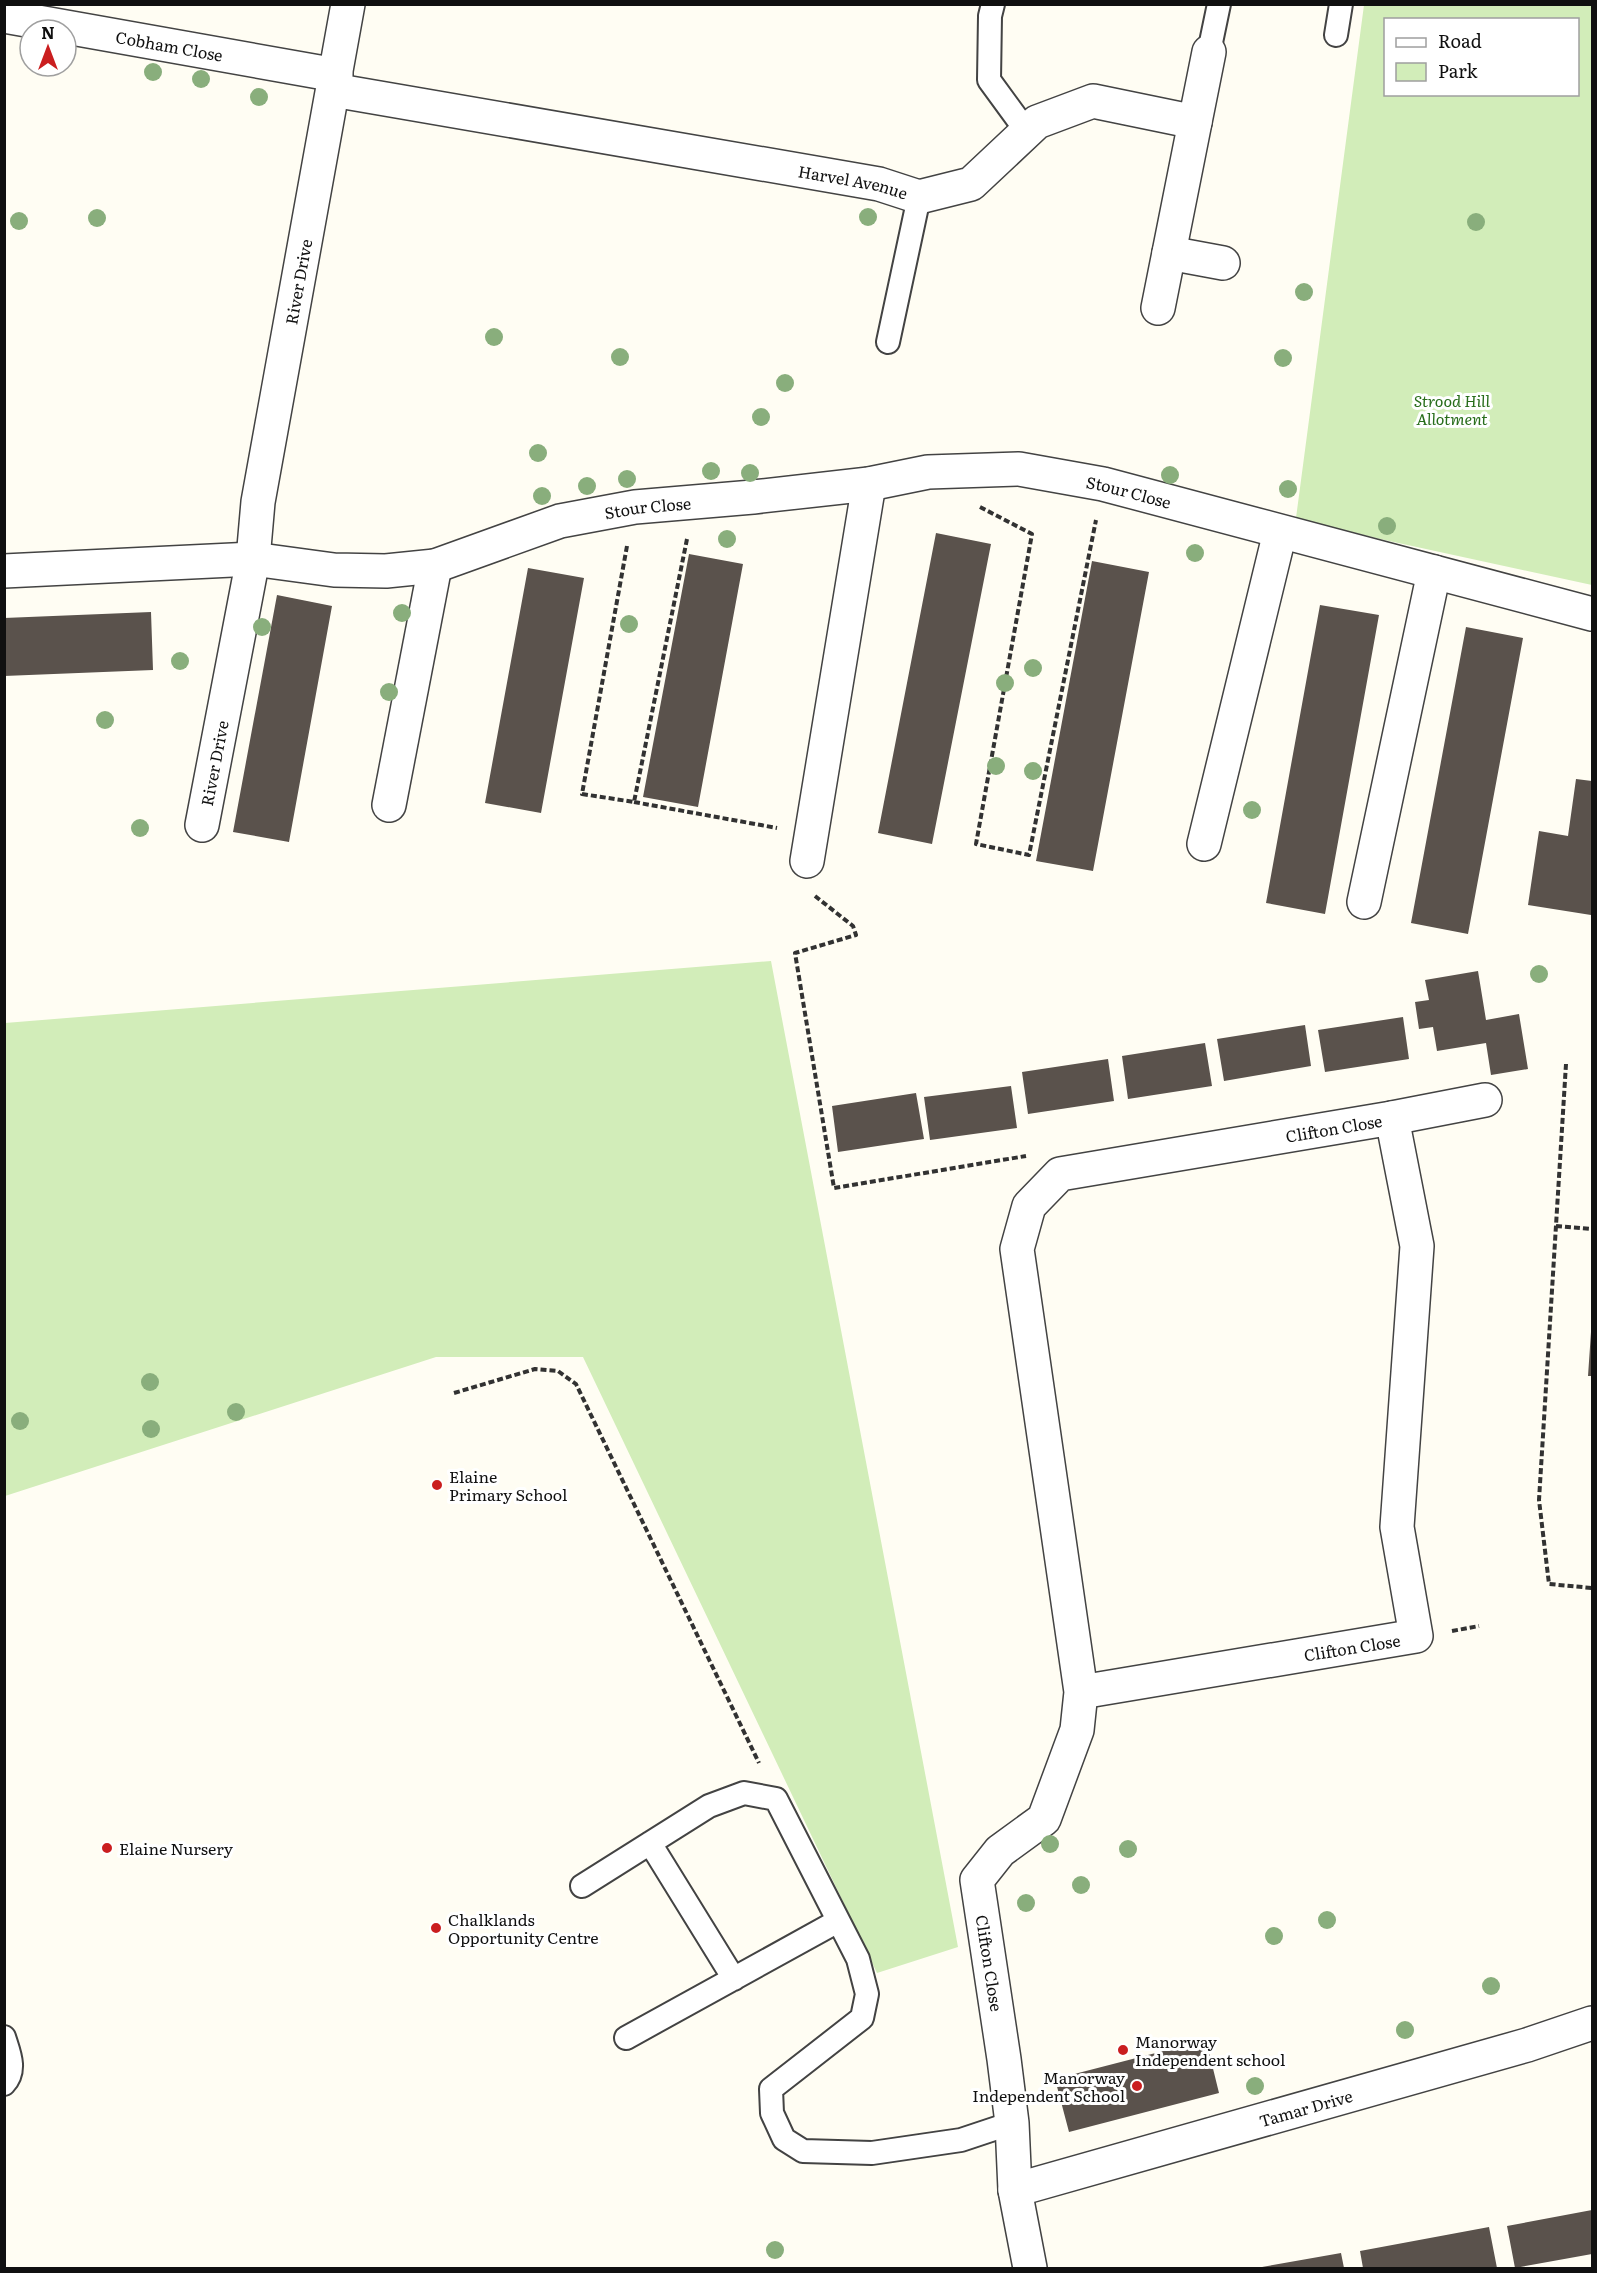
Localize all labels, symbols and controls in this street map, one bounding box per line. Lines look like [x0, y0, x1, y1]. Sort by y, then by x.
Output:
north arrow [18, 18, 78, 78]
legend [1384, 18, 1579, 96]
text: N [41, 20, 55, 44]
street label: Cobham Close [114, 24, 225, 67]
text: Road [1438, 27, 1482, 54]
text: Park [1438, 57, 1479, 84]
street label: Harvel Avenue [796, 158, 911, 205]
street label: River Drive [278, 237, 317, 326]
park label: Strood Hill Allotment [1414, 388, 1491, 430]
street label: Stour Close [1084, 469, 1174, 514]
street label: Stour Close [602, 490, 692, 524]
street label: River Drive [194, 718, 234, 808]
street label: Clifton Close [1284, 1108, 1384, 1148]
place label: Elaine Primary School [449, 1464, 567, 1506]
marker: Elaine Primary School [430, 1478, 444, 1492]
street label: Clifton Close [1302, 1628, 1402, 1666]
place label: Elaine Nursery [119, 1836, 234, 1860]
marker: Elaine Nursery [100, 1841, 114, 1855]
place label: Chalklands Opportunity Centre [448, 1907, 599, 1949]
street label: Clifton Close [971, 1913, 1009, 2013]
marker: Chalklands Opportunity Centre [429, 1921, 443, 1935]
place label: Manorway Independent school [1135, 2029, 1285, 2071]
marker: Manorway Independent school [1116, 2043, 1130, 2057]
place label: Manorway Independent School [972, 2065, 1126, 2107]
marker: Manorway Independent School [1130, 2079, 1144, 2093]
street label: Tamar Drive [1256, 2083, 1355, 2132]

